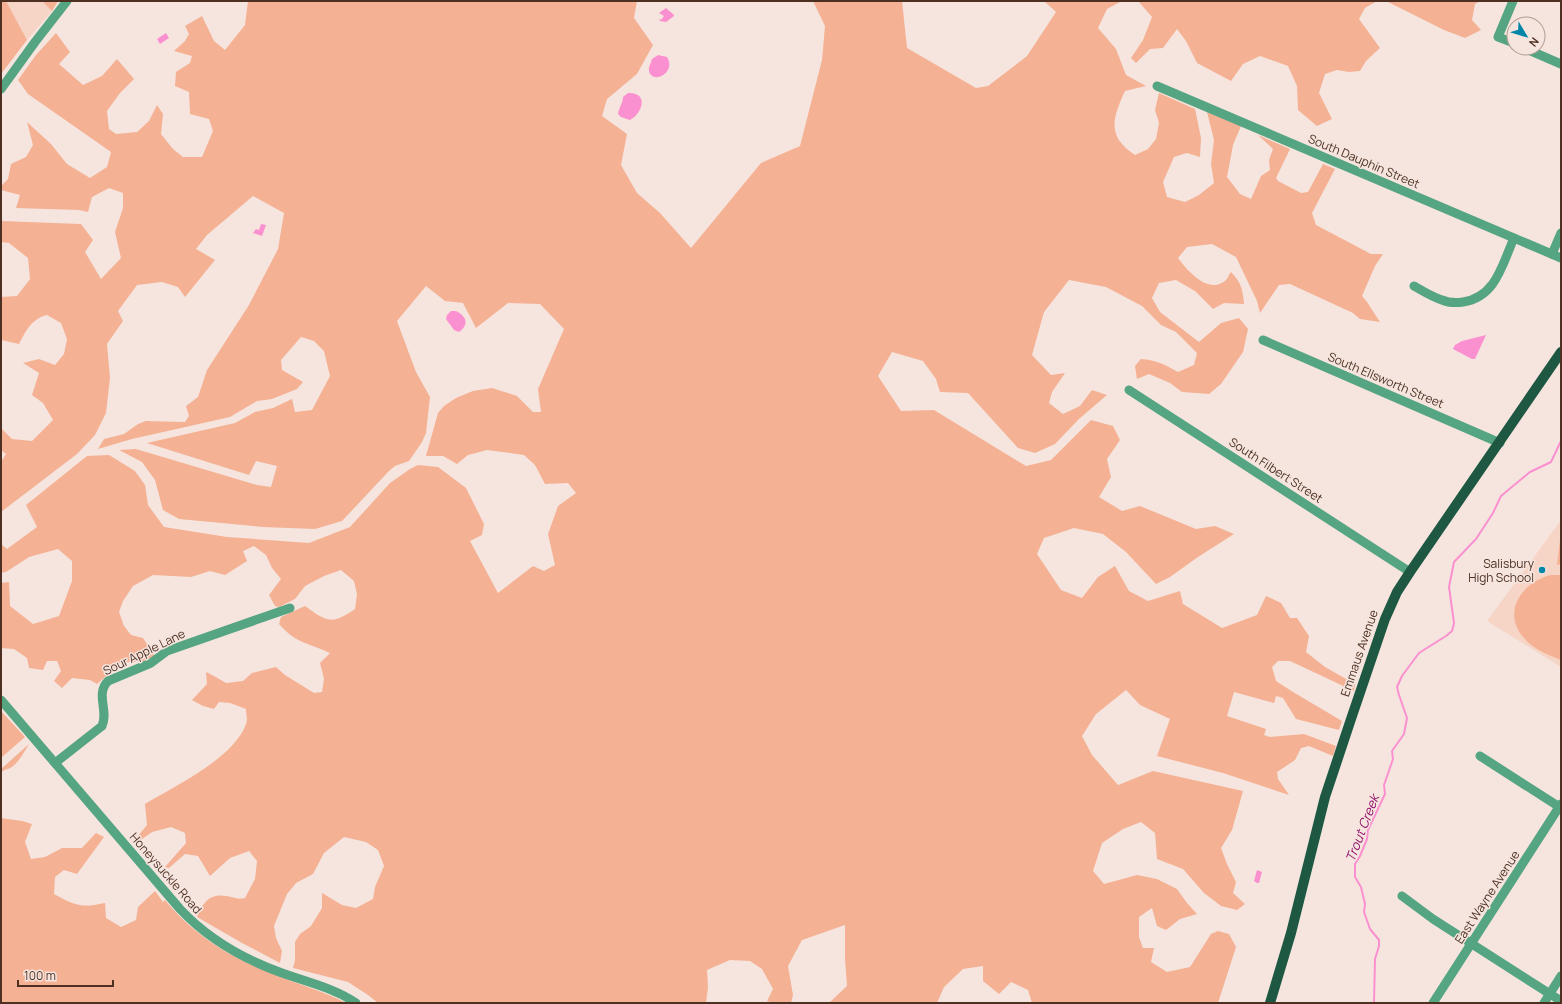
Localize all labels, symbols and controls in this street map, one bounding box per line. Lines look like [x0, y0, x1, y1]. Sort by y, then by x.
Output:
north arrow [1506, 16, 1546, 56]
text: N [1526, 35, 1543, 50]
street label: South Dauphin Street [1306, 130, 1423, 192]
street label: South Ellsworth Street [1325, 348, 1447, 412]
street label: South Filbert Street [1226, 433, 1326, 507]
place label: Salisbury High School [1468, 555, 1535, 586]
marker: Salisbury High School [1537, 565, 1547, 575]
street label: Emmaus Avenue [1336, 607, 1382, 699]
street label: Sour Apple Lane [100, 625, 188, 679]
water label: Trout Creek [1341, 790, 1384, 864]
street label: Honeysuckle Road [126, 829, 206, 917]
street label: East Wayne Avenue [1450, 847, 1524, 947]
scale bar [18, 962, 113, 988]
text: 100 m [24, 967, 56, 984]

